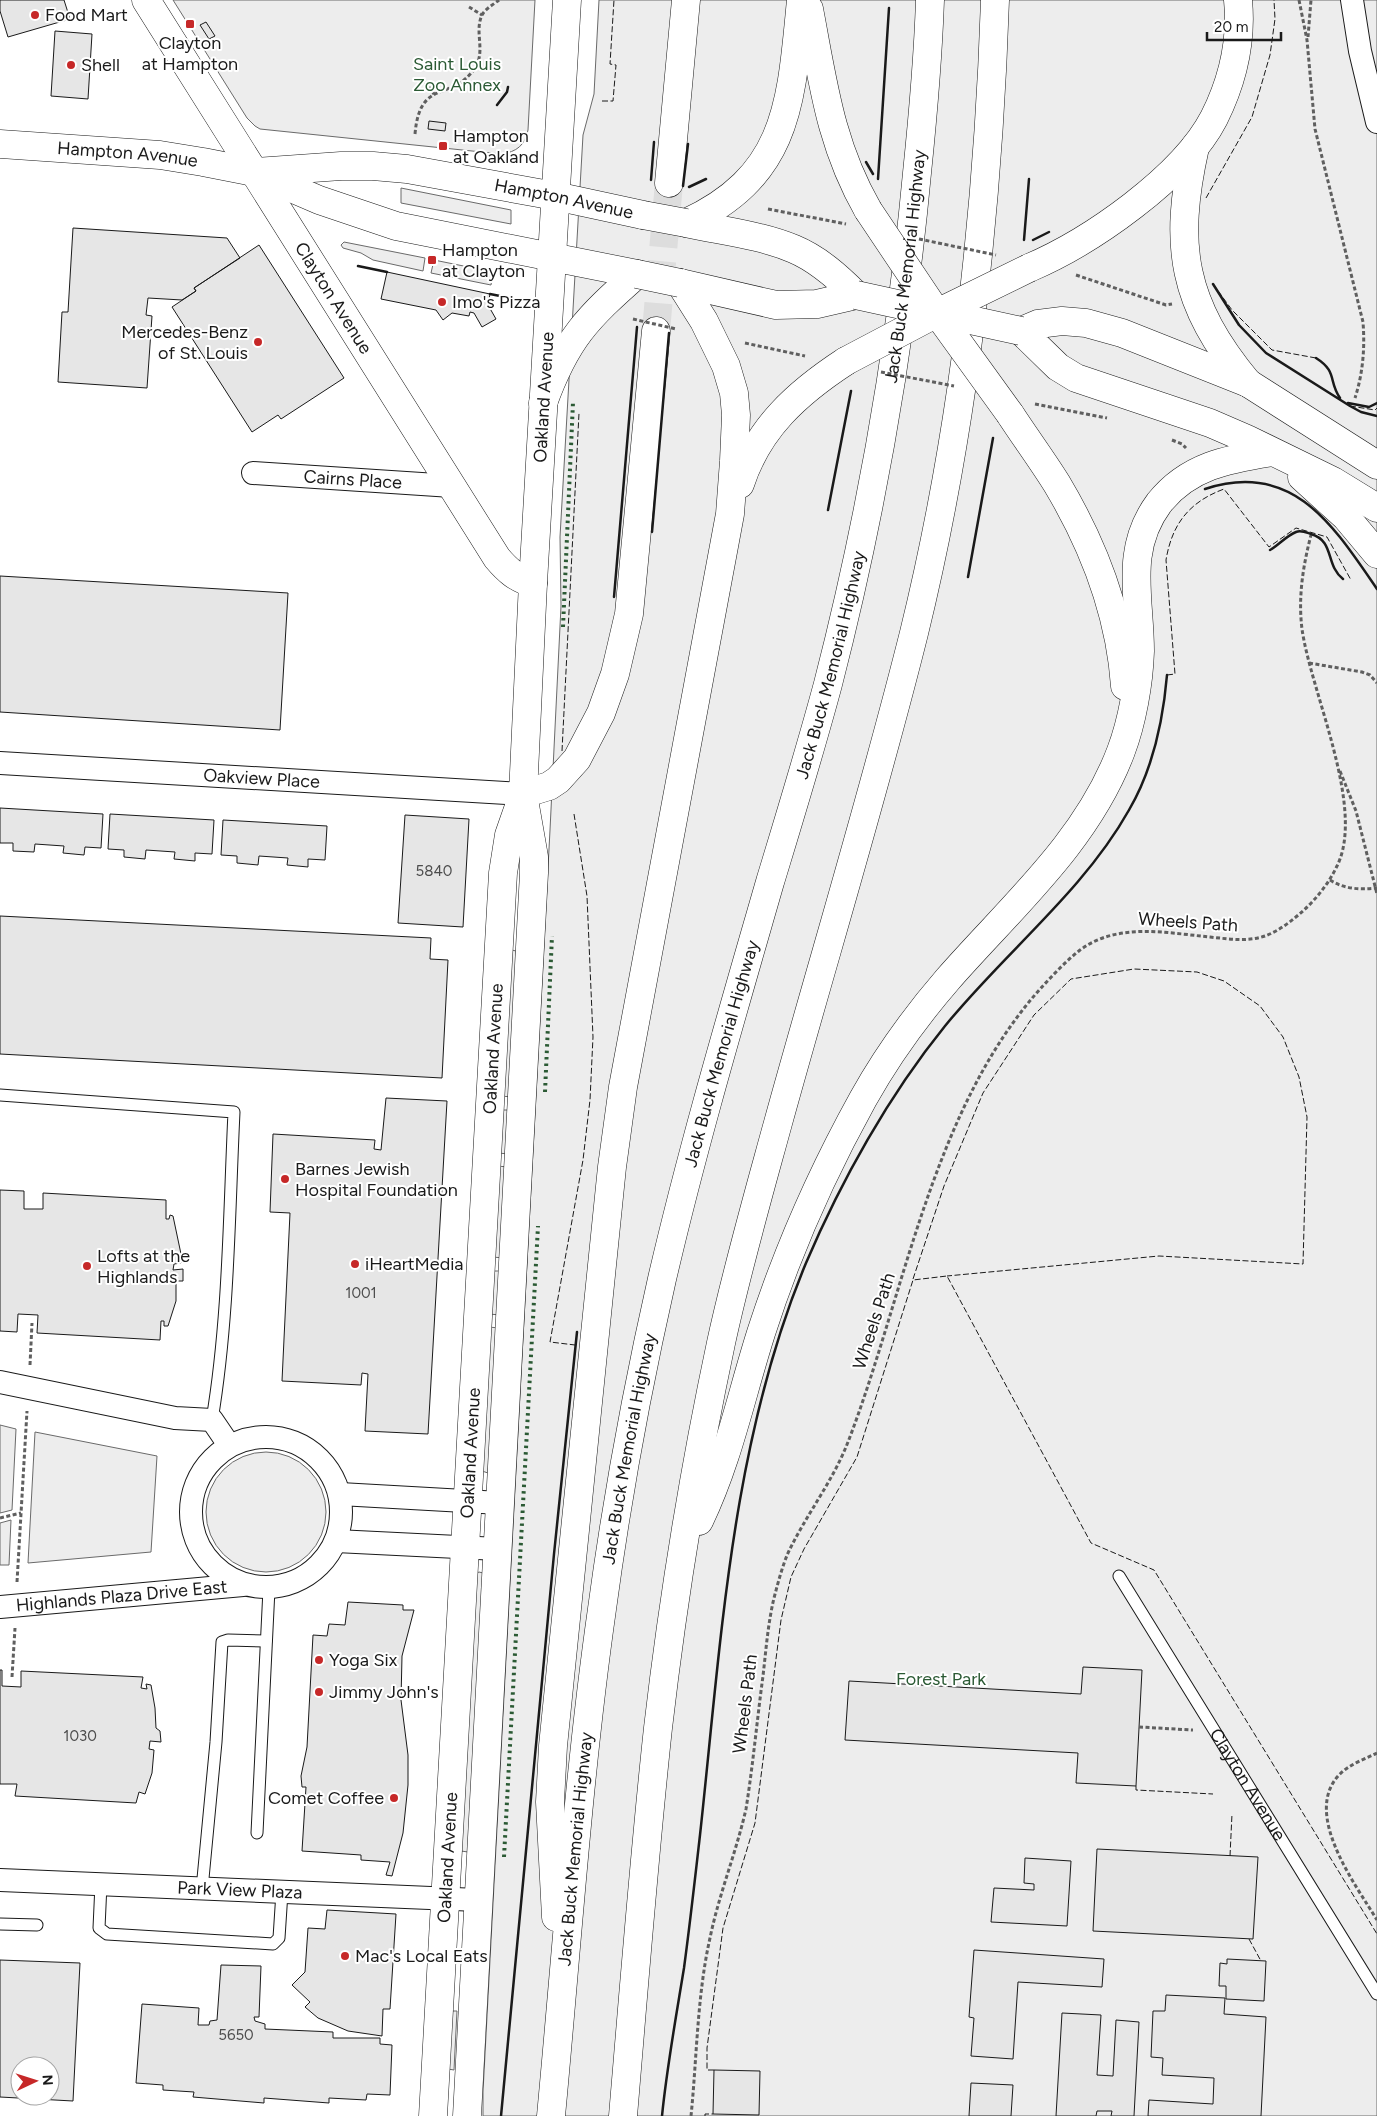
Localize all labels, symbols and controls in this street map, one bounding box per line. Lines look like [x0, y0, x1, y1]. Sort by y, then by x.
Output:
place label: Food Mart [45, 4, 128, 26]
marker: Food Mart [29, 9, 41, 21]
scale bar [1207, 10, 1281, 42]
marker: Clayton at Hampton [184, 18, 196, 30]
text: 20 m [1214, 18, 1248, 36]
place label: Clayton at Hampton [142, 32, 238, 75]
park label: Saint Louis Zoo Annex [413, 53, 501, 96]
place label: Shell [81, 54, 120, 76]
marker: Shell [65, 59, 77, 71]
place label: Hampton at Oakland [453, 125, 539, 168]
street label: Hampton Avenue [56, 137, 200, 172]
marker: Hampton at Oakland [437, 140, 449, 152]
street label: Jack Buck Memorial Highway [880, 148, 930, 385]
street label: Hampton Avenue [493, 174, 636, 224]
street label: Clayton Avenue [290, 238, 377, 358]
place label: Hampton at Clayton [442, 239, 525, 282]
marker: Hampton at Clayton [426, 254, 438, 266]
place label: Imo's Pizza [452, 291, 541, 313]
marker: Imo's Pizza [436, 296, 448, 308]
place label: Mercedes-Benz of St. Louis [121, 321, 248, 364]
street label: Oakland Avenue [529, 331, 559, 463]
marker: Mercedes-Benz of St. Louis [252, 336, 264, 348]
street label: Cairns Place [303, 465, 403, 494]
street label: Jack Buck Memorial Highway [791, 548, 870, 782]
street label: Oakview Place [203, 764, 321, 793]
house number: 5840 [416, 862, 452, 880]
street label: Wheels Path [1137, 908, 1239, 936]
street label: Jack Buck Memorial Highway [679, 937, 764, 1170]
street label: Oakland Avenue [478, 983, 508, 1115]
place label: Barnes Jewish Hospital Foundation [295, 1158, 458, 1201]
marker: Barnes Jewish Hospital Foundation [279, 1173, 291, 1185]
place label: Lofts at the Highlands [97, 1245, 190, 1288]
place label: iHeartMedia [365, 1253, 464, 1275]
marker: iHeartMedia [349, 1258, 361, 1270]
marker: Lofts at the Highlands [81, 1260, 93, 1272]
street label: Wheels Path [848, 1270, 900, 1372]
house number: 1001 [345, 1284, 377, 1302]
street label: Jack Buck Memorial Highway [597, 1331, 661, 1566]
street label: Oakland Avenue [456, 1387, 485, 1519]
street label: Highlands Plaza Drive East [15, 1575, 228, 1617]
place label: Yoga Six [329, 1649, 398, 1671]
street label: Wheels Path [728, 1653, 762, 1755]
marker: Yoga Six [313, 1654, 325, 1666]
park label: Forest Park [896, 1668, 986, 1690]
place label: Jimmy John's [329, 1681, 439, 1703]
marker: Jimmy John's [313, 1686, 325, 1698]
street label: Clayton Avenue [1205, 1724, 1291, 1845]
house number: 1030 [63, 1727, 97, 1745]
street label: Jack Buck Memorial Highway [553, 1731, 597, 1967]
place label: Comet Coffee [268, 1787, 384, 1809]
street label: Oakland Avenue [433, 1791, 462, 1923]
marker: Comet Coffee [388, 1792, 400, 1804]
street label: Park View Plaza [177, 1876, 303, 1904]
place label: Mac's Local Eats [355, 1945, 488, 1967]
marker: Mac's Local Eats [339, 1950, 351, 1962]
house number: 5650 [218, 2026, 254, 2044]
north arrow [10, 2056, 60, 2106]
text: N [39, 2074, 56, 2086]

